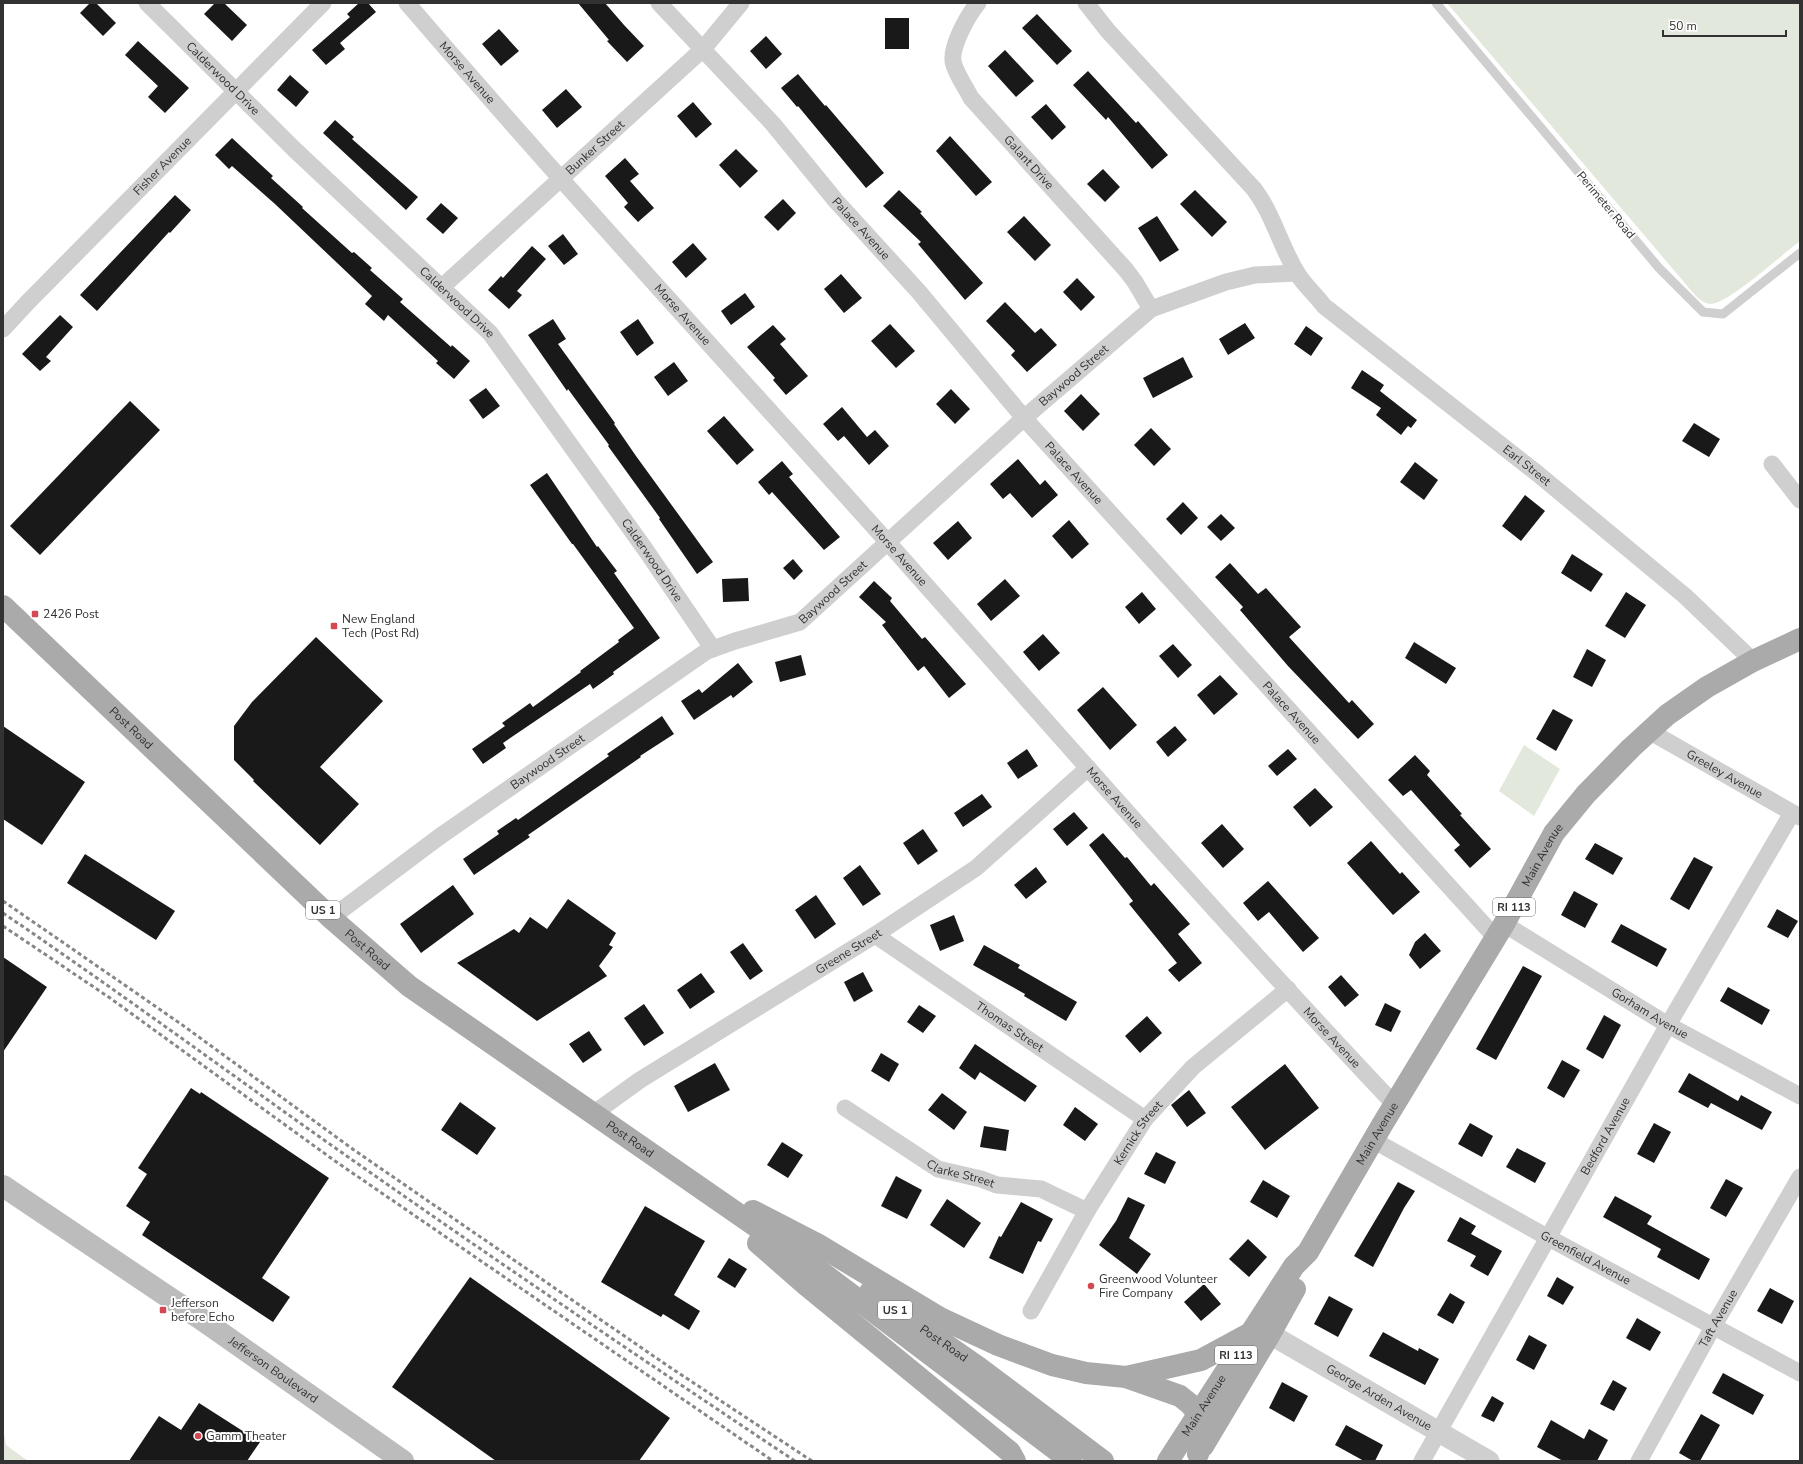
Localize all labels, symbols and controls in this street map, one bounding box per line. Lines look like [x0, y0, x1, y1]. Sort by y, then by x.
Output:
scale bar [1663, 12, 1786, 38]
text: 50 m [1669, 18, 1697, 34]
street label: Calderwood Drive [183, 38, 263, 119]
street label: Morse Avenue [436, 38, 499, 107]
street label: Bunker Street [562, 116, 628, 178]
street label: Galant Drive [1000, 132, 1058, 193]
street label: Fisher Avenue [130, 133, 195, 199]
street label: Perimeter Road [1573, 168, 1639, 242]
street label: Palace Avenue [828, 194, 894, 263]
street label: Calderwood Drive [416, 263, 499, 341]
street label: Morse Avenue [651, 280, 714, 349]
street label: Baywood Street [1035, 340, 1112, 410]
street label: Palace Avenue [1041, 438, 1106, 508]
street label: Earl Street [1500, 441, 1555, 490]
street label: Calderwood Drive [618, 515, 686, 605]
street label: Morse Avenue [868, 521, 931, 590]
street label: Baywood Street [795, 556, 871, 627]
place label: 2426 Post [43, 606, 100, 622]
marker: 2426 Post [30, 609, 40, 619]
place label: New England Tech (Post Rd) [342, 611, 420, 641]
marker: New England Tech (Post Rd) [329, 621, 339, 631]
street label: Palace Avenue [1259, 678, 1324, 748]
street label: Post Road [106, 703, 157, 753]
street label: Baywood Street [507, 730, 588, 793]
street label: Greeley Avenue [1683, 746, 1766, 802]
street label: Morse Avenue [1083, 764, 1146, 832]
street label: Main Avenue [1518, 820, 1567, 889]
road number: RI 113 [1493, 898, 1535, 916]
road number: US 1 [306, 901, 340, 919]
street label: Greene Street [812, 924, 885, 978]
street label: Post Road [341, 926, 393, 974]
street label: Gorham Avenue [1608, 984, 1691, 1042]
street label: Thomas Street [973, 998, 1048, 1056]
street label: Morse Avenue [1300, 1004, 1364, 1072]
street label: Bedford Avenue [1577, 1094, 1634, 1178]
street label: Kernick Street [1110, 1097, 1166, 1168]
street label: Main Avenue [1352, 1099, 1402, 1168]
street label: Post Road [603, 1117, 657, 1161]
street label: Clarke Street [923, 1155, 998, 1192]
street label: Greenfield Avenue [1538, 1227, 1633, 1288]
place label: Greenwood Volunteer Fire Company [1099, 1271, 1218, 1301]
marker: Greenwood Volunteer Fire Company [1086, 1281, 1096, 1291]
street label: Taft Avenue [1695, 1286, 1741, 1350]
place label: Jefferson before Echo [170, 1295, 235, 1325]
road number: US 1 [878, 1301, 912, 1319]
marker: Jefferson before Echo [158, 1305, 168, 1315]
street label: Post Road [917, 1321, 971, 1366]
street label: Jefferson Boulevard [225, 1332, 321, 1407]
road number: RI 113 [1215, 1346, 1257, 1364]
street label: George Arden Avenue [1323, 1360, 1435, 1434]
street label: Main Avenue [1178, 1372, 1230, 1439]
place label: Gamm Theater [206, 1428, 287, 1444]
marker: Gamm Theater [193, 1431, 203, 1441]

